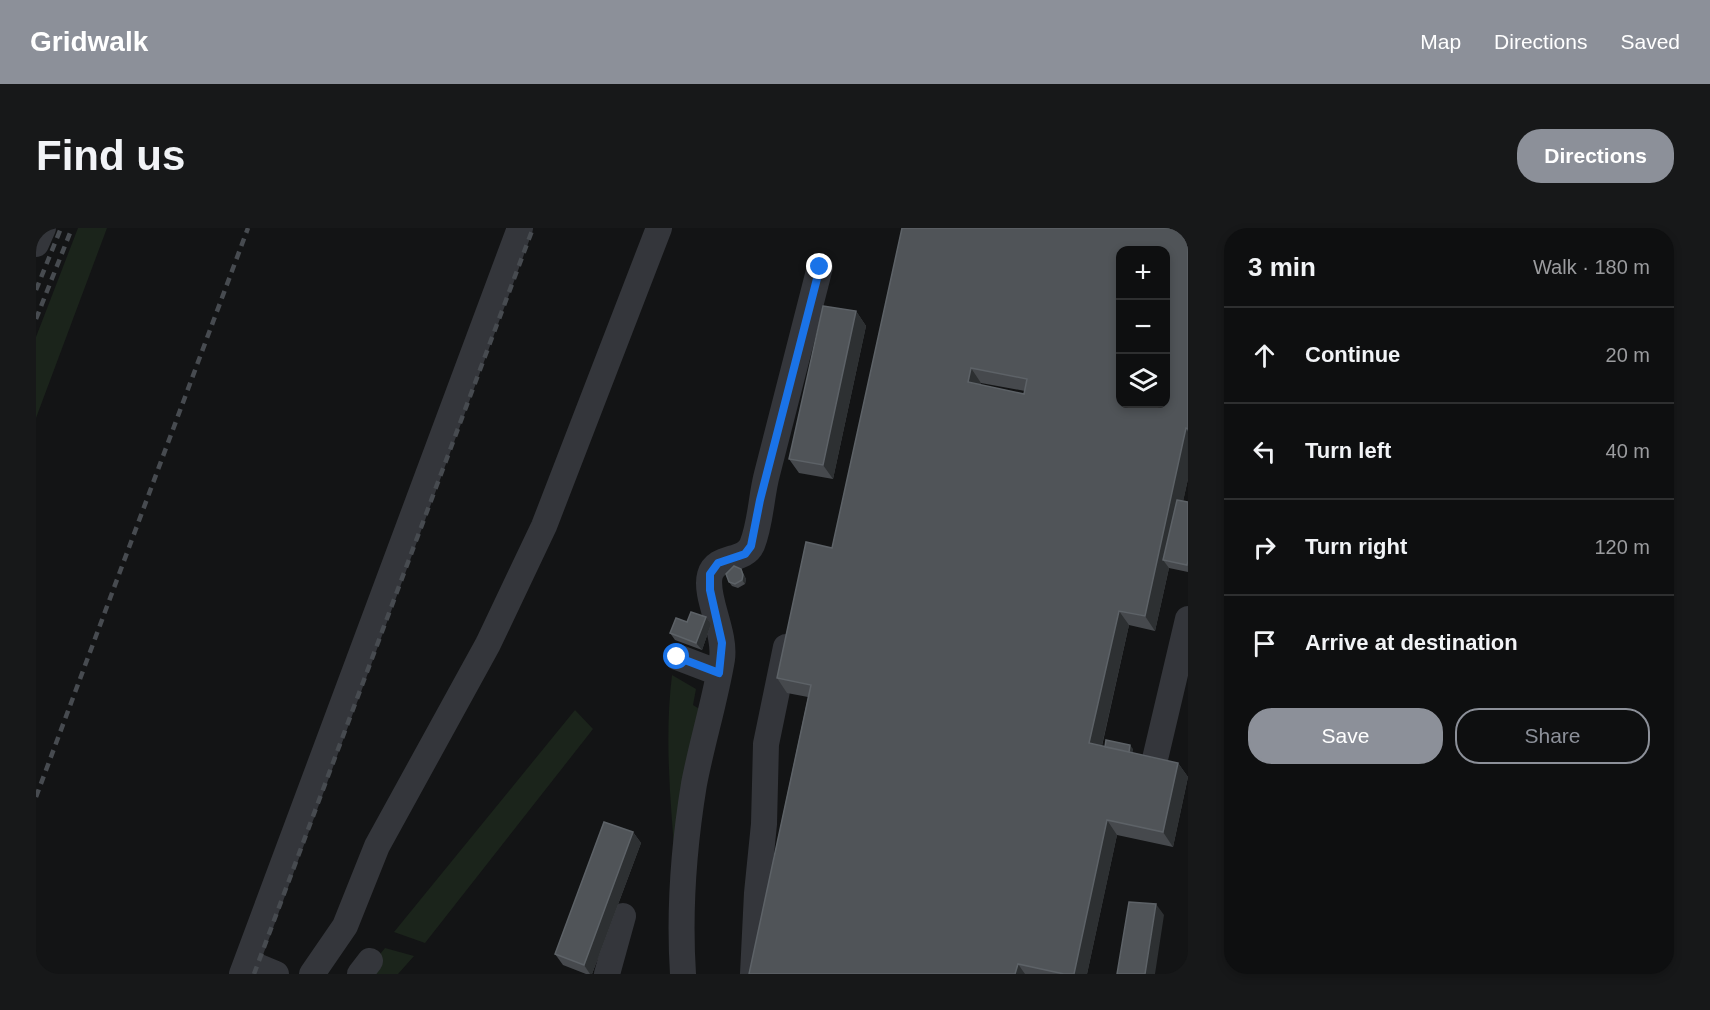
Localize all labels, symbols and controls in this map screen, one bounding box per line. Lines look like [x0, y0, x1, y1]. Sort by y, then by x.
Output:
text: Gridwalk [30, 26, 148, 57]
text: Map [1420, 30, 1461, 53]
text: Directions [1494, 30, 1587, 53]
text: Saved [1620, 30, 1680, 53]
button: Directions [1517, 129, 1674, 183]
text: Find us [36, 132, 185, 179]
map controls [1116, 246, 1170, 408]
button: + [1116, 246, 1170, 300]
text: 3 min [1248, 252, 1316, 282]
route end [806, 253, 832, 279]
text: Walk · 180 m [1533, 256, 1650, 278]
button: − [1116, 300, 1170, 354]
icon: ahead [1248, 339, 1281, 372]
text: Continue [1305, 342, 1400, 367]
text: 20 m [1606, 344, 1650, 366]
button: layers [1116, 354, 1170, 408]
icon: left [1248, 435, 1281, 468]
text: Turn left [1305, 438, 1391, 463]
text: 40 m [1606, 440, 1650, 462]
icon: right [1248, 531, 1281, 564]
text: Turn right [1305, 534, 1407, 559]
text: 120 m [1594, 536, 1650, 558]
icon: arrive [1248, 627, 1281, 660]
text: Arrive at destination [1305, 630, 1518, 655]
route start [663, 643, 689, 669]
button: Save [1248, 708, 1443, 764]
button: Share [1455, 708, 1650, 764]

